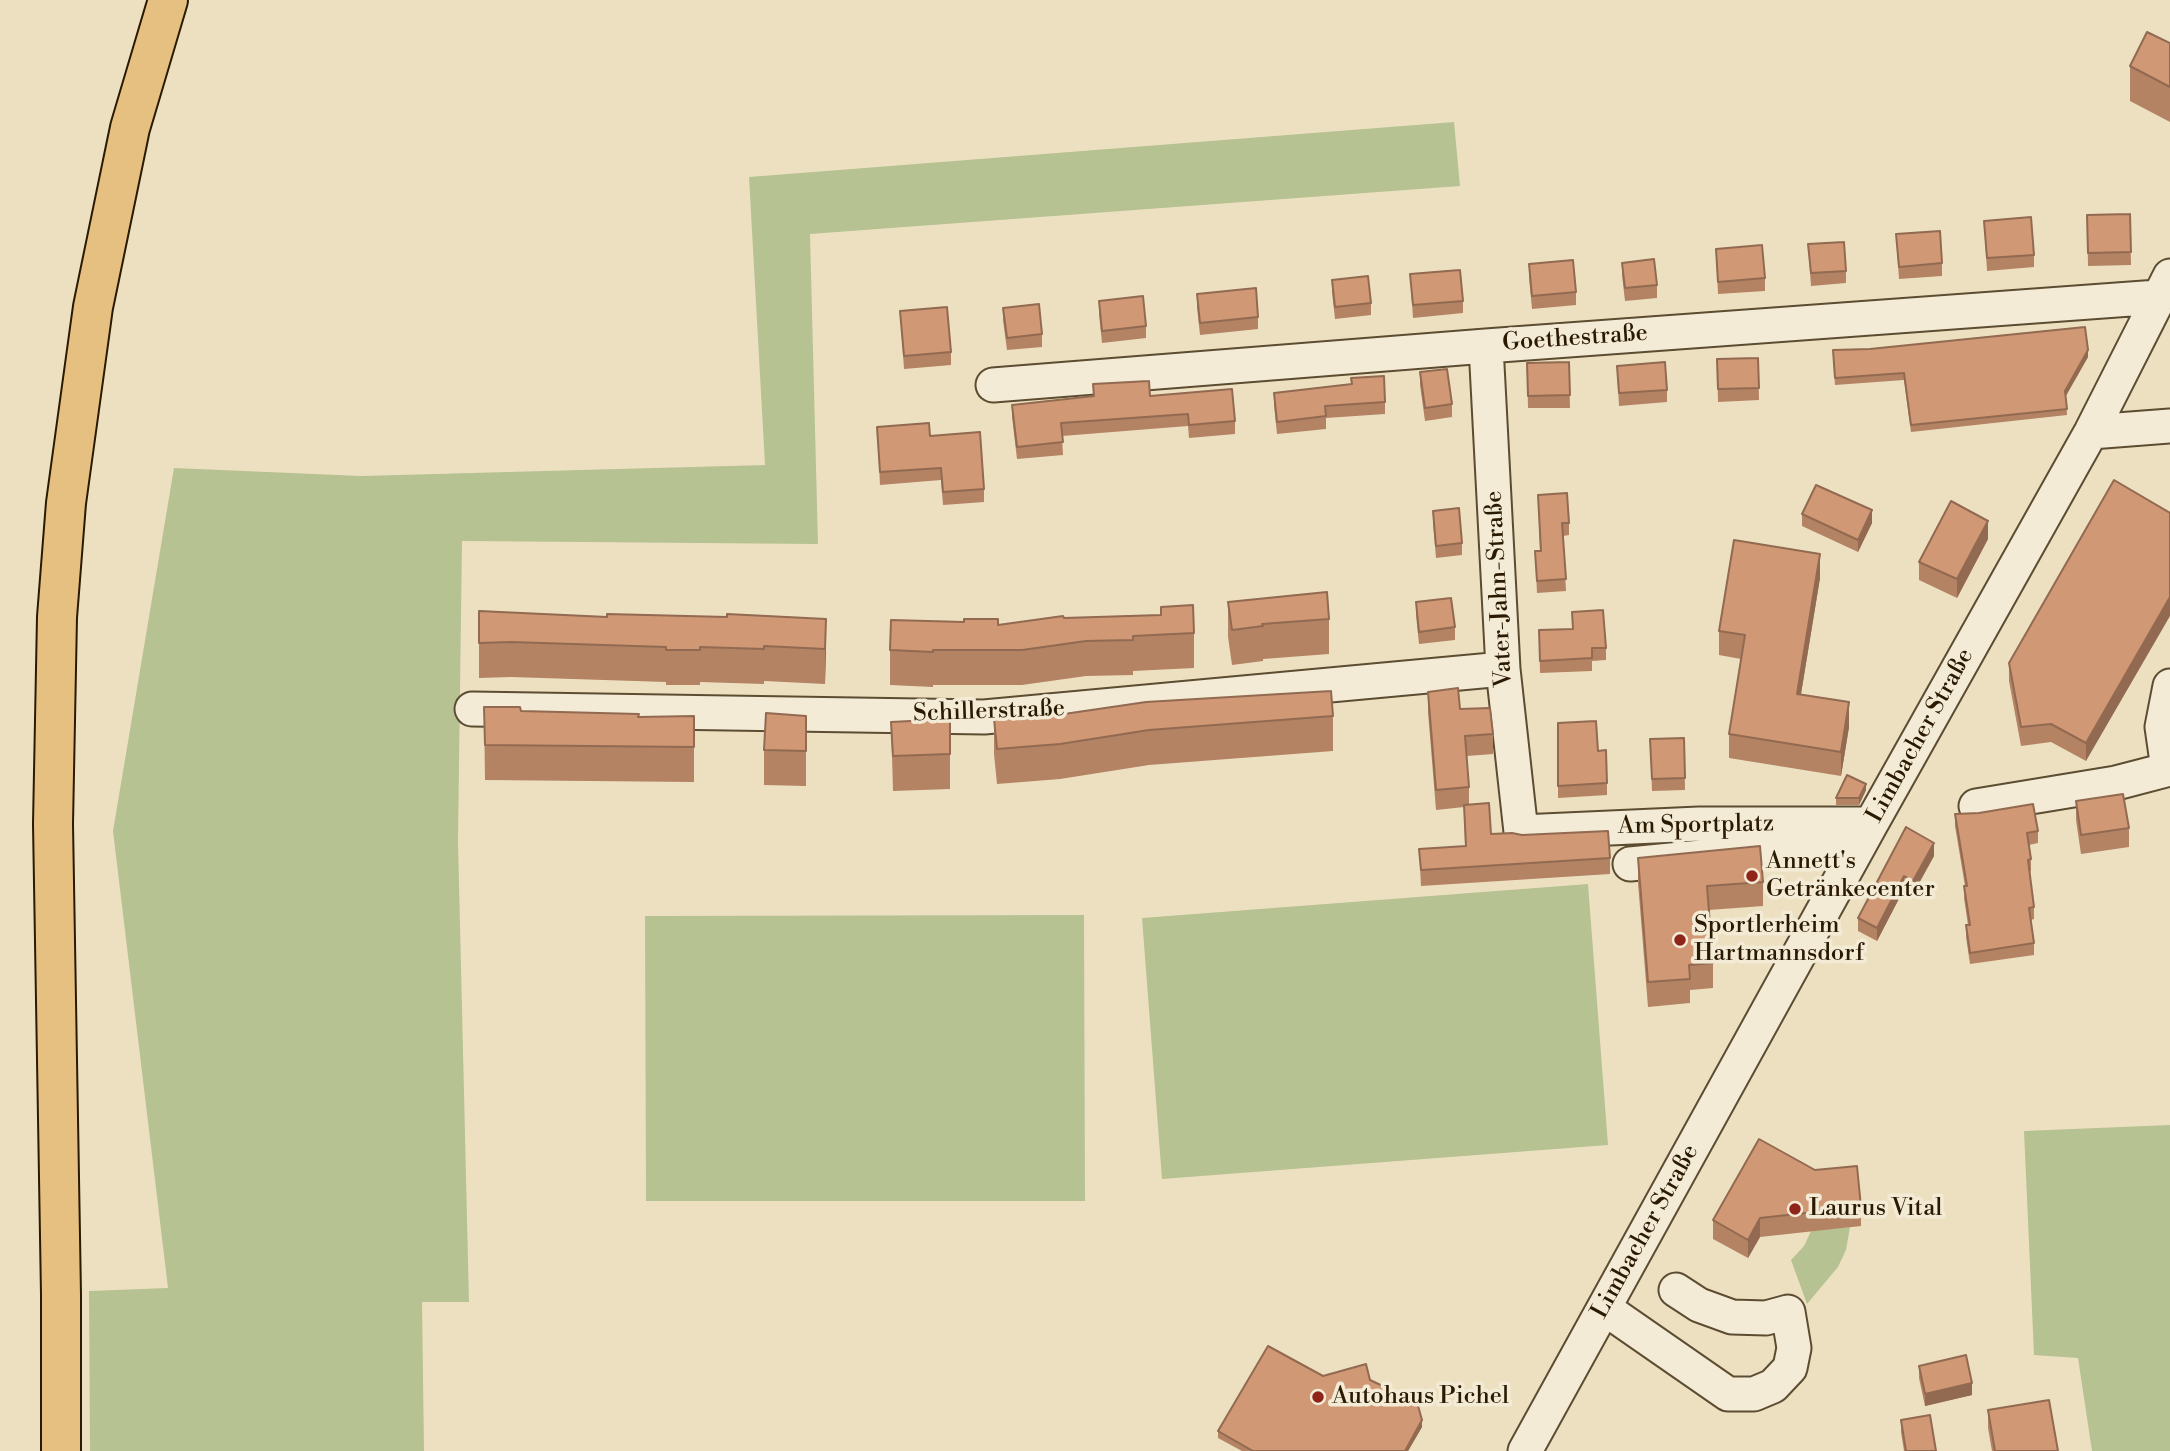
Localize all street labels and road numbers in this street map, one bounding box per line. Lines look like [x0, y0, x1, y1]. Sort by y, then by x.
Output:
street label: Goethestraße [1501, 320, 1649, 358]
street label: Vater-Jahn-Straße [1480, 490, 1520, 688]
street label: Limbacher Straße [1861, 644, 1981, 828]
street label: Schillerstraße [913, 695, 1065, 729]
street label: Am Sportplatz [1618, 810, 1774, 842]
street label: Limbacher Straße [1586, 1140, 1706, 1324]

